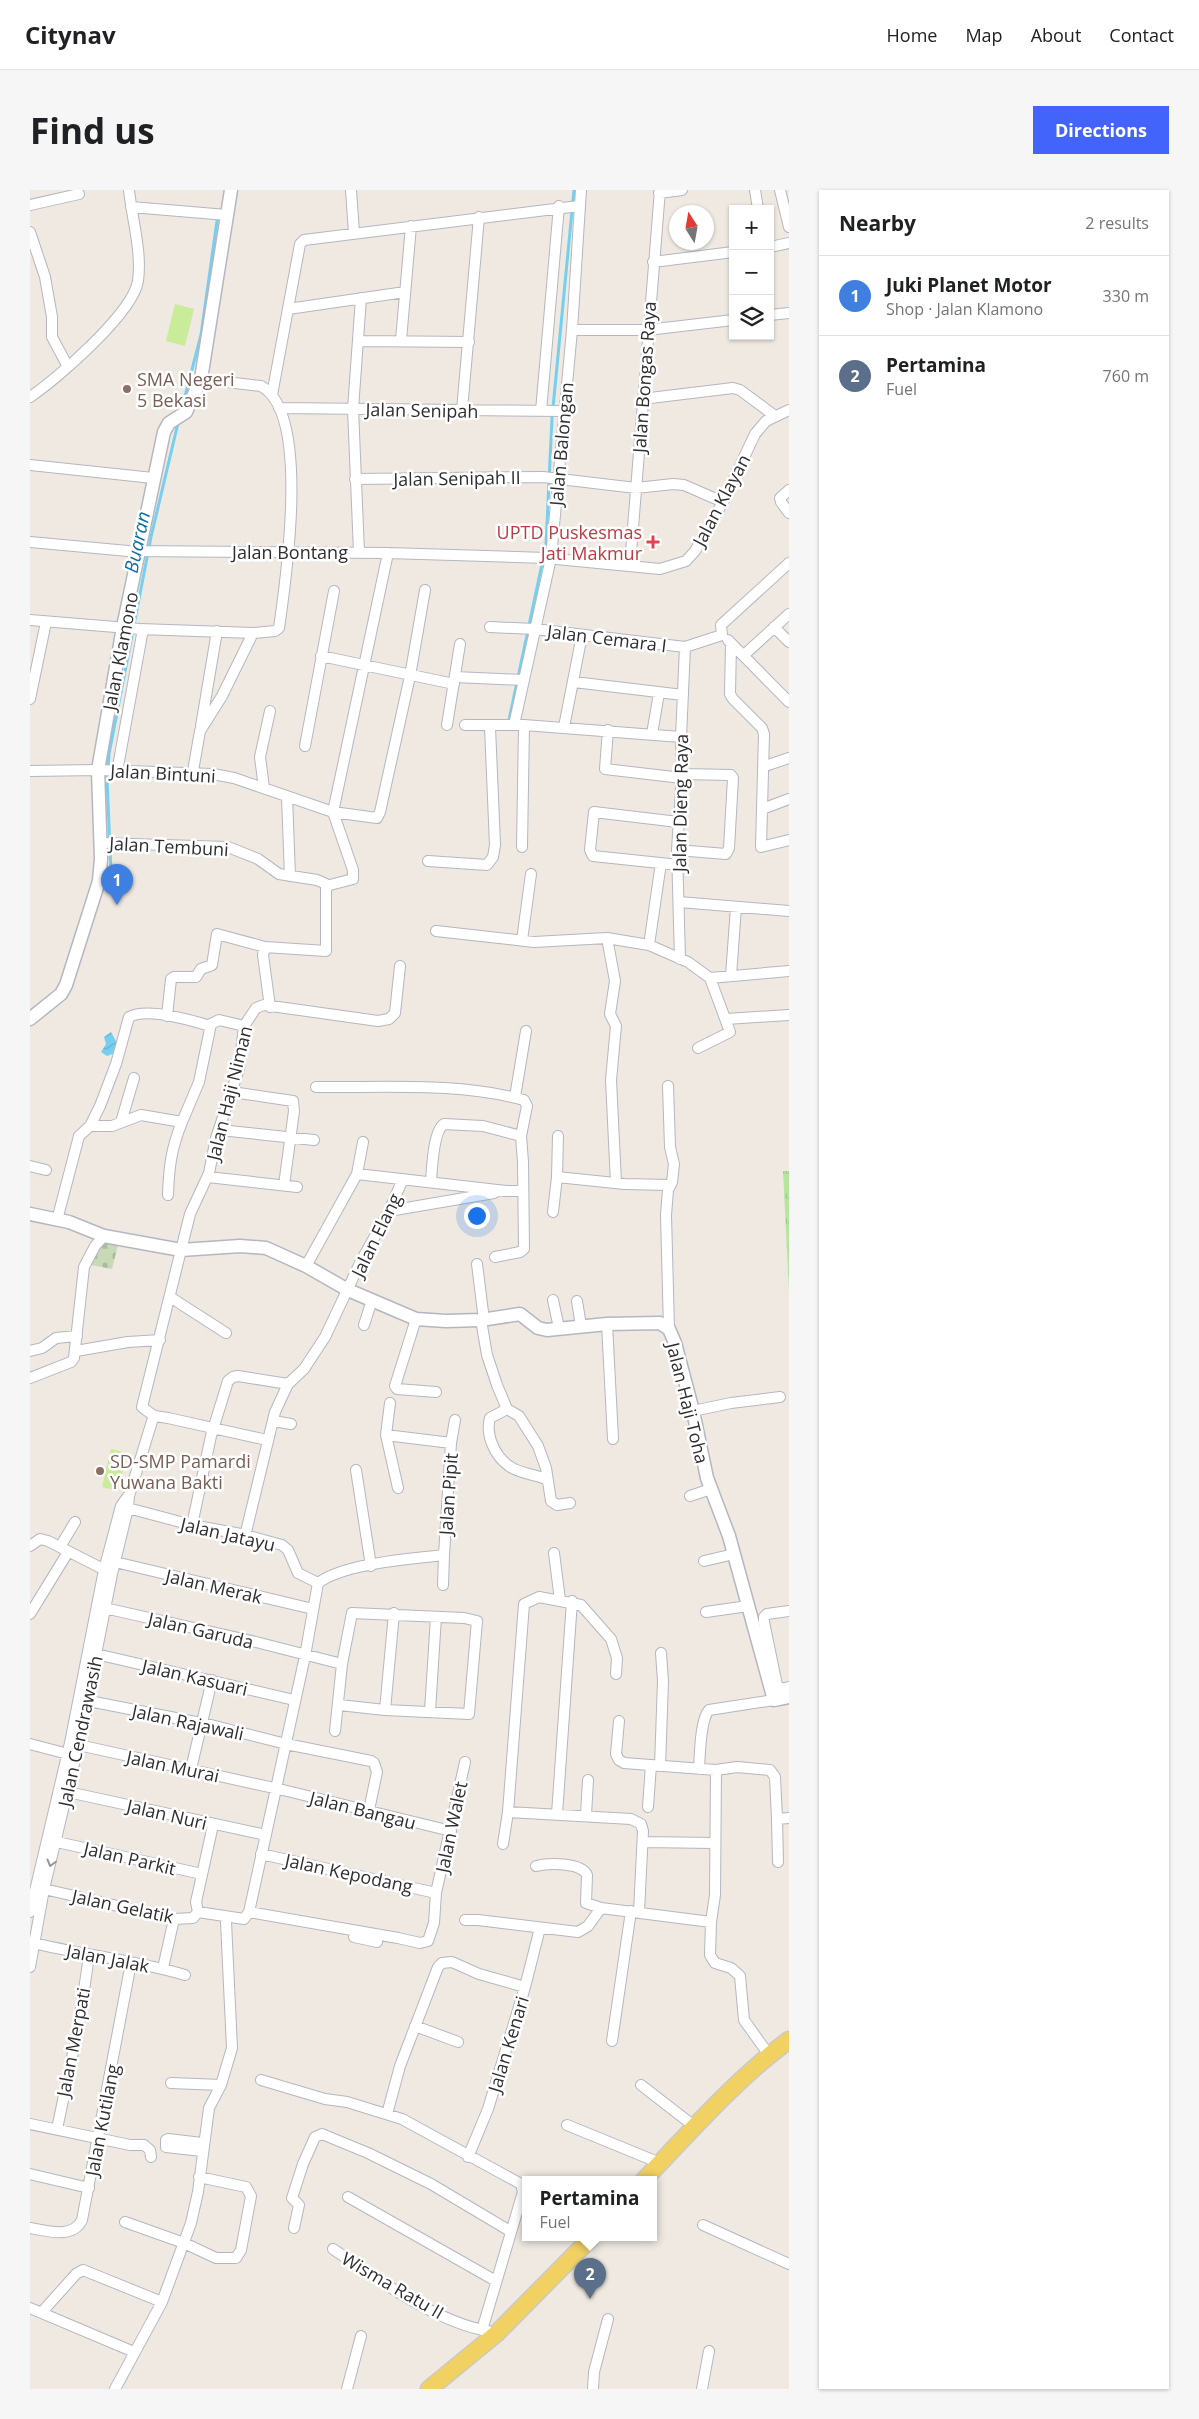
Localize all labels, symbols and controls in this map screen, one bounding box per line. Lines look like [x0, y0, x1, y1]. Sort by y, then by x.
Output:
text: Citynav [25, 18, 116, 51]
text: Home [887, 23, 937, 47]
text: Map [965, 23, 1003, 47]
text: About [1031, 23, 1081, 47]
text: Contact [1109, 23, 1174, 47]
button: Directions [1033, 106, 1169, 154]
text: Find us [30, 107, 155, 154]
north arrow [669, 205, 714, 250]
map controls [729, 205, 774, 340]
button: + [729, 205, 774, 250]
text: Nearby [839, 209, 916, 237]
text: 2 results [1085, 212, 1149, 234]
button: − [729, 250, 774, 295]
text: Juki Planet Motor [886, 272, 1052, 298]
text: 1 [850, 285, 860, 307]
text: 330 m [1103, 285, 1149, 307]
button: layers [729, 295, 774, 340]
text: Shop · Jalan Klamono [886, 298, 1043, 320]
street label: Jalan Bongas Raya [627, 300, 661, 456]
text: Pertamina [886, 352, 986, 378]
text: 2 [850, 365, 860, 387]
text: 760 m [1103, 365, 1149, 387]
place label: SMA Negeri 5 Bekasi [137, 367, 235, 412]
text: Fuel [886, 378, 917, 400]
street label: Jalan Balongan [543, 381, 578, 509]
marker: SMA Negeri 5 Bekasi [121, 383, 133, 395]
street label: Jalan Senipah [363, 397, 479, 423]
street label: Jalan Klayan [686, 450, 755, 552]
street label: Jalan Senipah II [391, 465, 521, 491]
water label: Buaran [118, 509, 156, 575]
place label: UPTD Puskesmas Jati Makmur [497, 520, 643, 565]
marker: UPTD Puskesmas Jati Makmur [646, 535, 660, 549]
street label: Jalan Bontang [230, 540, 348, 564]
street label: Jalan Klamono [96, 590, 143, 714]
street label: Jalan Cemara I [544, 619, 668, 657]
street label: Jalan Dieng Raya [667, 734, 693, 874]
street label: Jalan Bintuni [108, 758, 216, 788]
street label: Jalan Tembuni [107, 831, 229, 861]
pin: 1 [101, 864, 133, 905]
street label: Jalan Haji Niman [200, 1023, 257, 1165]
street label: Jalan Elang [345, 1189, 407, 1283]
your location [464, 1203, 490, 1229]
street label: Jalan Haji Toha [661, 1338, 715, 1466]
place label: SD-SMP Pamardi Yuwana Bakti [110, 1449, 251, 1494]
street label: Jalan Pipit [433, 1452, 463, 1538]
marker: SD-SMP Pamardi Yuwana Bakti [94, 1465, 106, 1477]
street label: Jalan Jatayu [176, 1511, 278, 1557]
street label: Jalan Merak [162, 1563, 265, 1609]
street label: Jalan Garuda [144, 1606, 256, 1654]
street label: Jalan Cendrawasih [52, 1653, 108, 1811]
street label: Jalan Kasuari [138, 1653, 250, 1701]
street label: Jalan Rajawali [128, 1698, 246, 1746]
street label: Jalan Murai [122, 1744, 222, 1788]
street label: Jalan Walet [429, 1779, 472, 1877]
street label: Jalan Bangau [305, 1785, 419, 1835]
street label: Jalan Nuri [123, 1793, 209, 1835]
street label: Jalan Parkit [80, 1835, 178, 1880]
street label: Jalan Kepodang [281, 1847, 415, 1898]
one-way arrow [46, 1859, 57, 1868]
street label: Jalan Gelatik [68, 1883, 177, 1929]
street label: Jalan Jalak [63, 1938, 152, 1978]
street label: Jalan Merpati [50, 1985, 95, 2101]
street label: Jalan Kenari [481, 1993, 534, 2097]
street label: Jalan Kutilang [79, 2062, 125, 2180]
popup [522, 2176, 657, 2241]
text: Pertamina [540, 2185, 639, 2211]
text: Fuel [540, 2211, 571, 2233]
street label: Wisma Ratu II [337, 2246, 449, 2324]
pin: 2 [574, 2258, 606, 2299]

